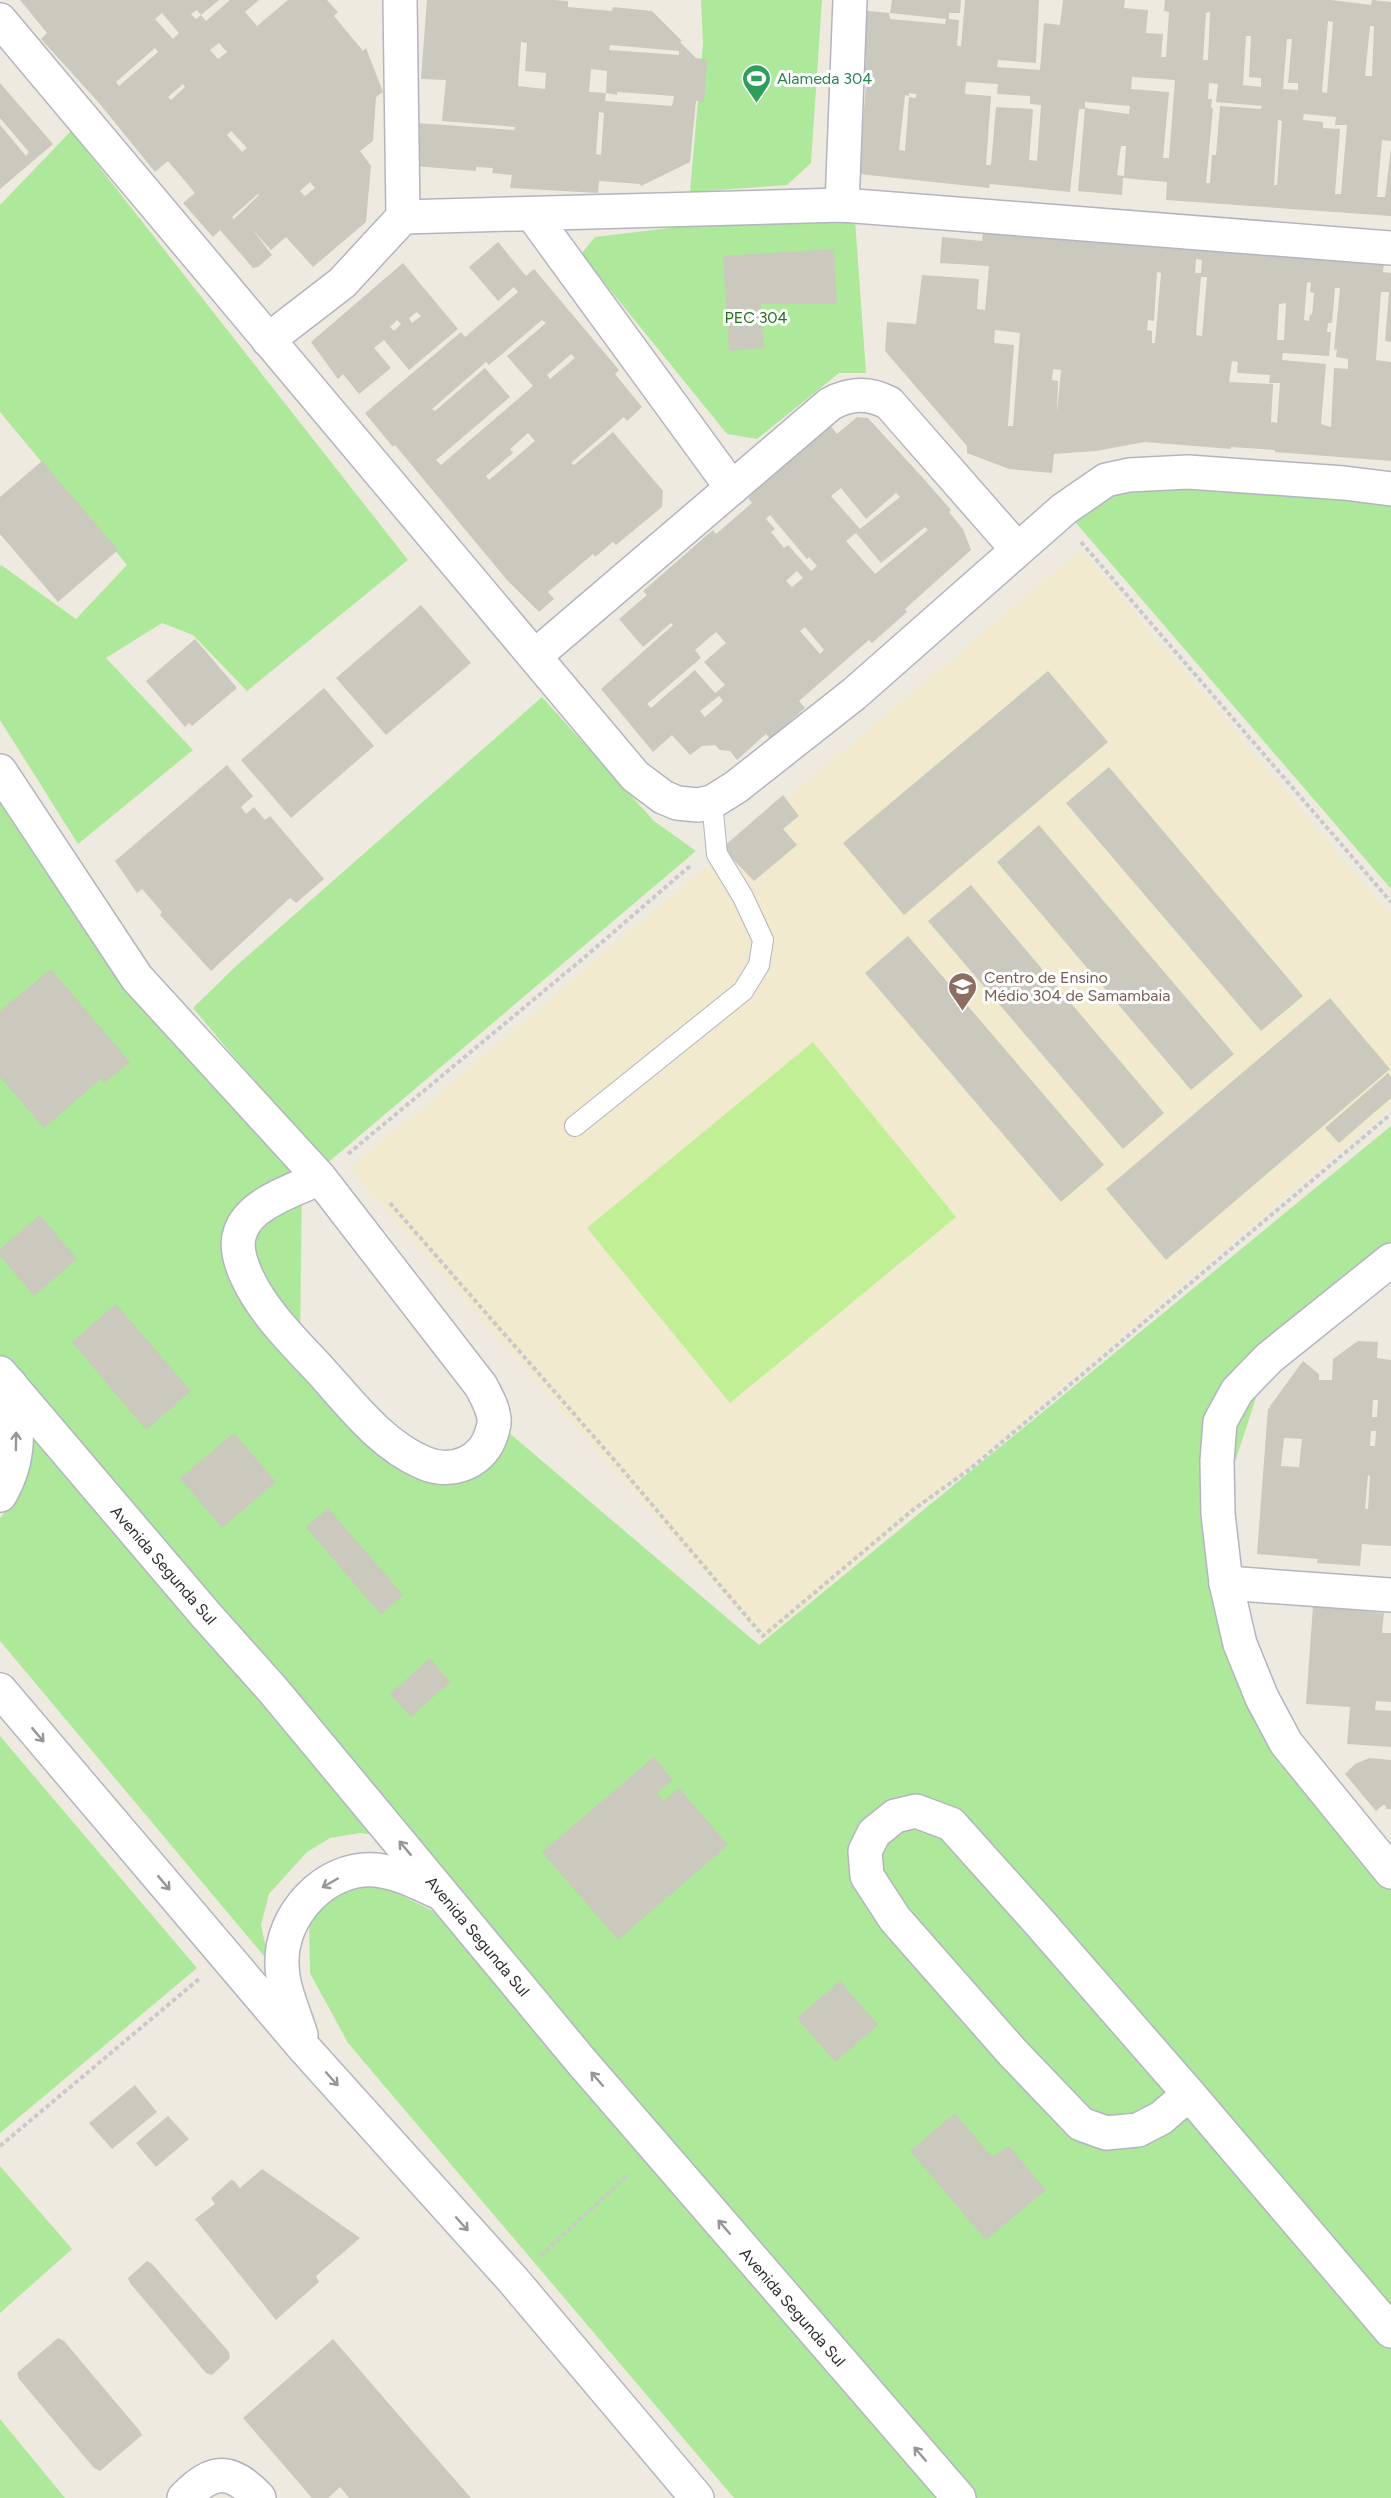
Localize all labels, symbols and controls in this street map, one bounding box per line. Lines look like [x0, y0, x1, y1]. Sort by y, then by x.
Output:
sports icon: Alameda 304 [740, 62, 772, 104]
place label: Alameda 304 [777, 69, 872, 88]
park label: PEC 304 [724, 308, 788, 327]
place label: Centro de Ensino Médio 304 de Samambaia [984, 968, 1170, 1005]
school or university icon: Centro de Ensino Médio 304 de Samambaia [947, 970, 979, 1012]
one-way arrow [10, 1431, 22, 1451]
street label: Avenida Segunda Sul [107, 1502, 220, 1629]
one-way arrow [31, 1727, 45, 1742]
one-way arrow [398, 1841, 412, 1856]
street label: Avenida Segunda Sul [422, 1872, 533, 2000]
one-way arrow [158, 1875, 171, 1891]
one-way arrow [322, 1877, 339, 1889]
one-way arrow [325, 2072, 339, 2087]
one-way arrow [590, 2072, 604, 2087]
one-way arrow [455, 2216, 469, 2231]
one-way arrow [717, 2220, 731, 2235]
street label: Avenida Segunda Sul [736, 2244, 849, 2371]
one-way arrow [913, 2447, 927, 2462]

